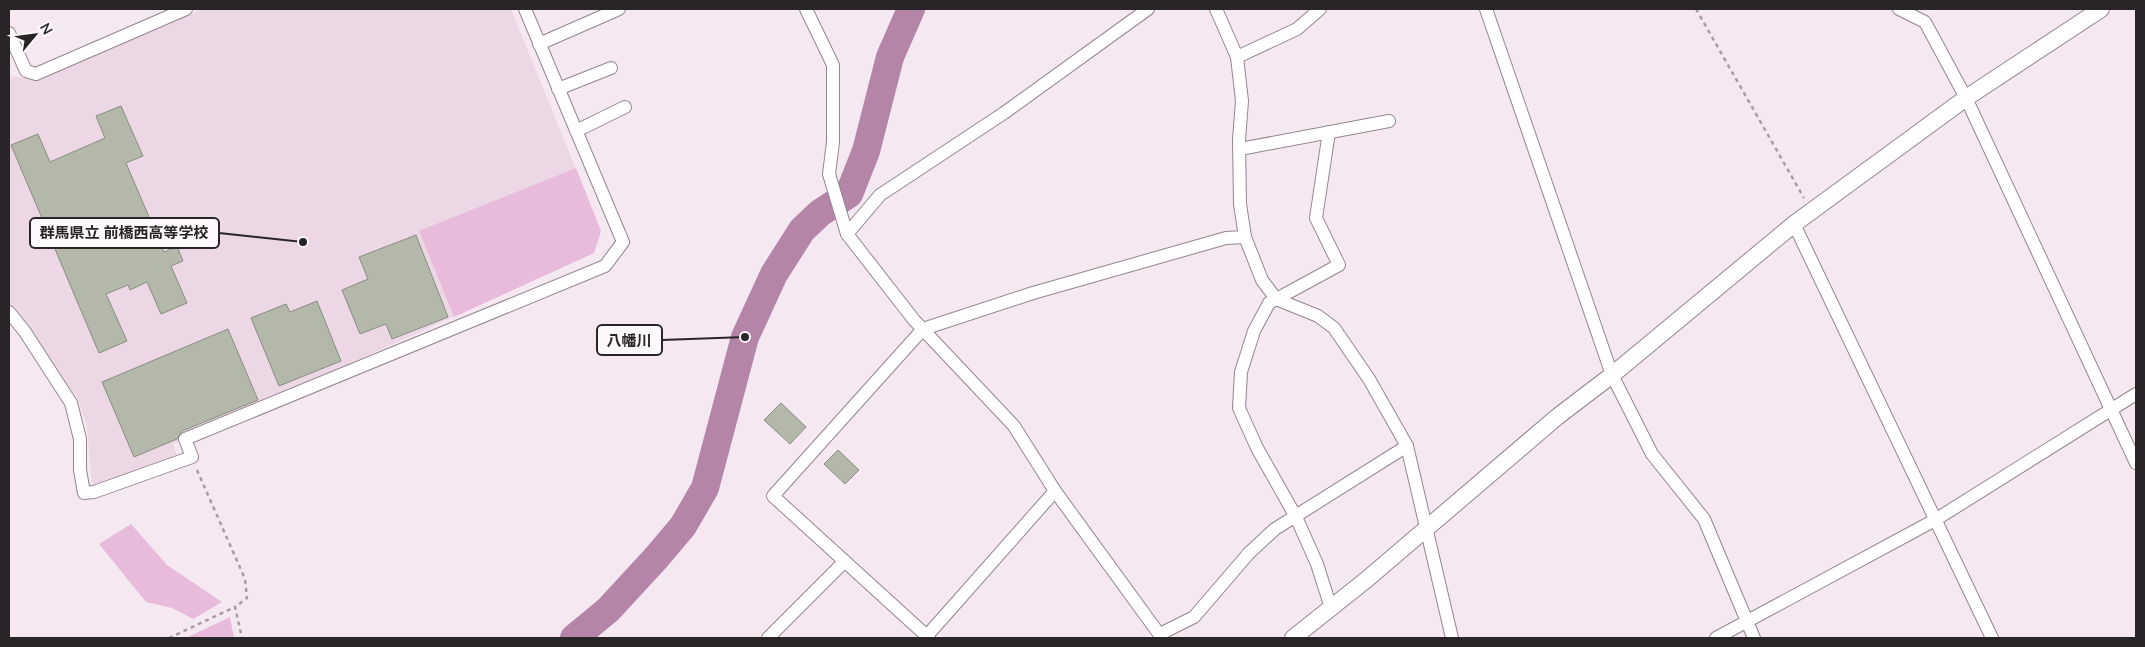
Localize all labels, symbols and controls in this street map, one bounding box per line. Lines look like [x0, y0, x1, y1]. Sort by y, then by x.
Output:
north arrow [10, 10, 60, 60]
text: N [36, 20, 57, 38]
callout: 群馬県立 前橋西高等学校 [30, 218, 219, 248]
text: 群馬県立 前橋西高等学校 [39, 223, 209, 242]
callout: 八幡川 [597, 325, 662, 355]
text: 八幡川 [606, 331, 652, 350]

